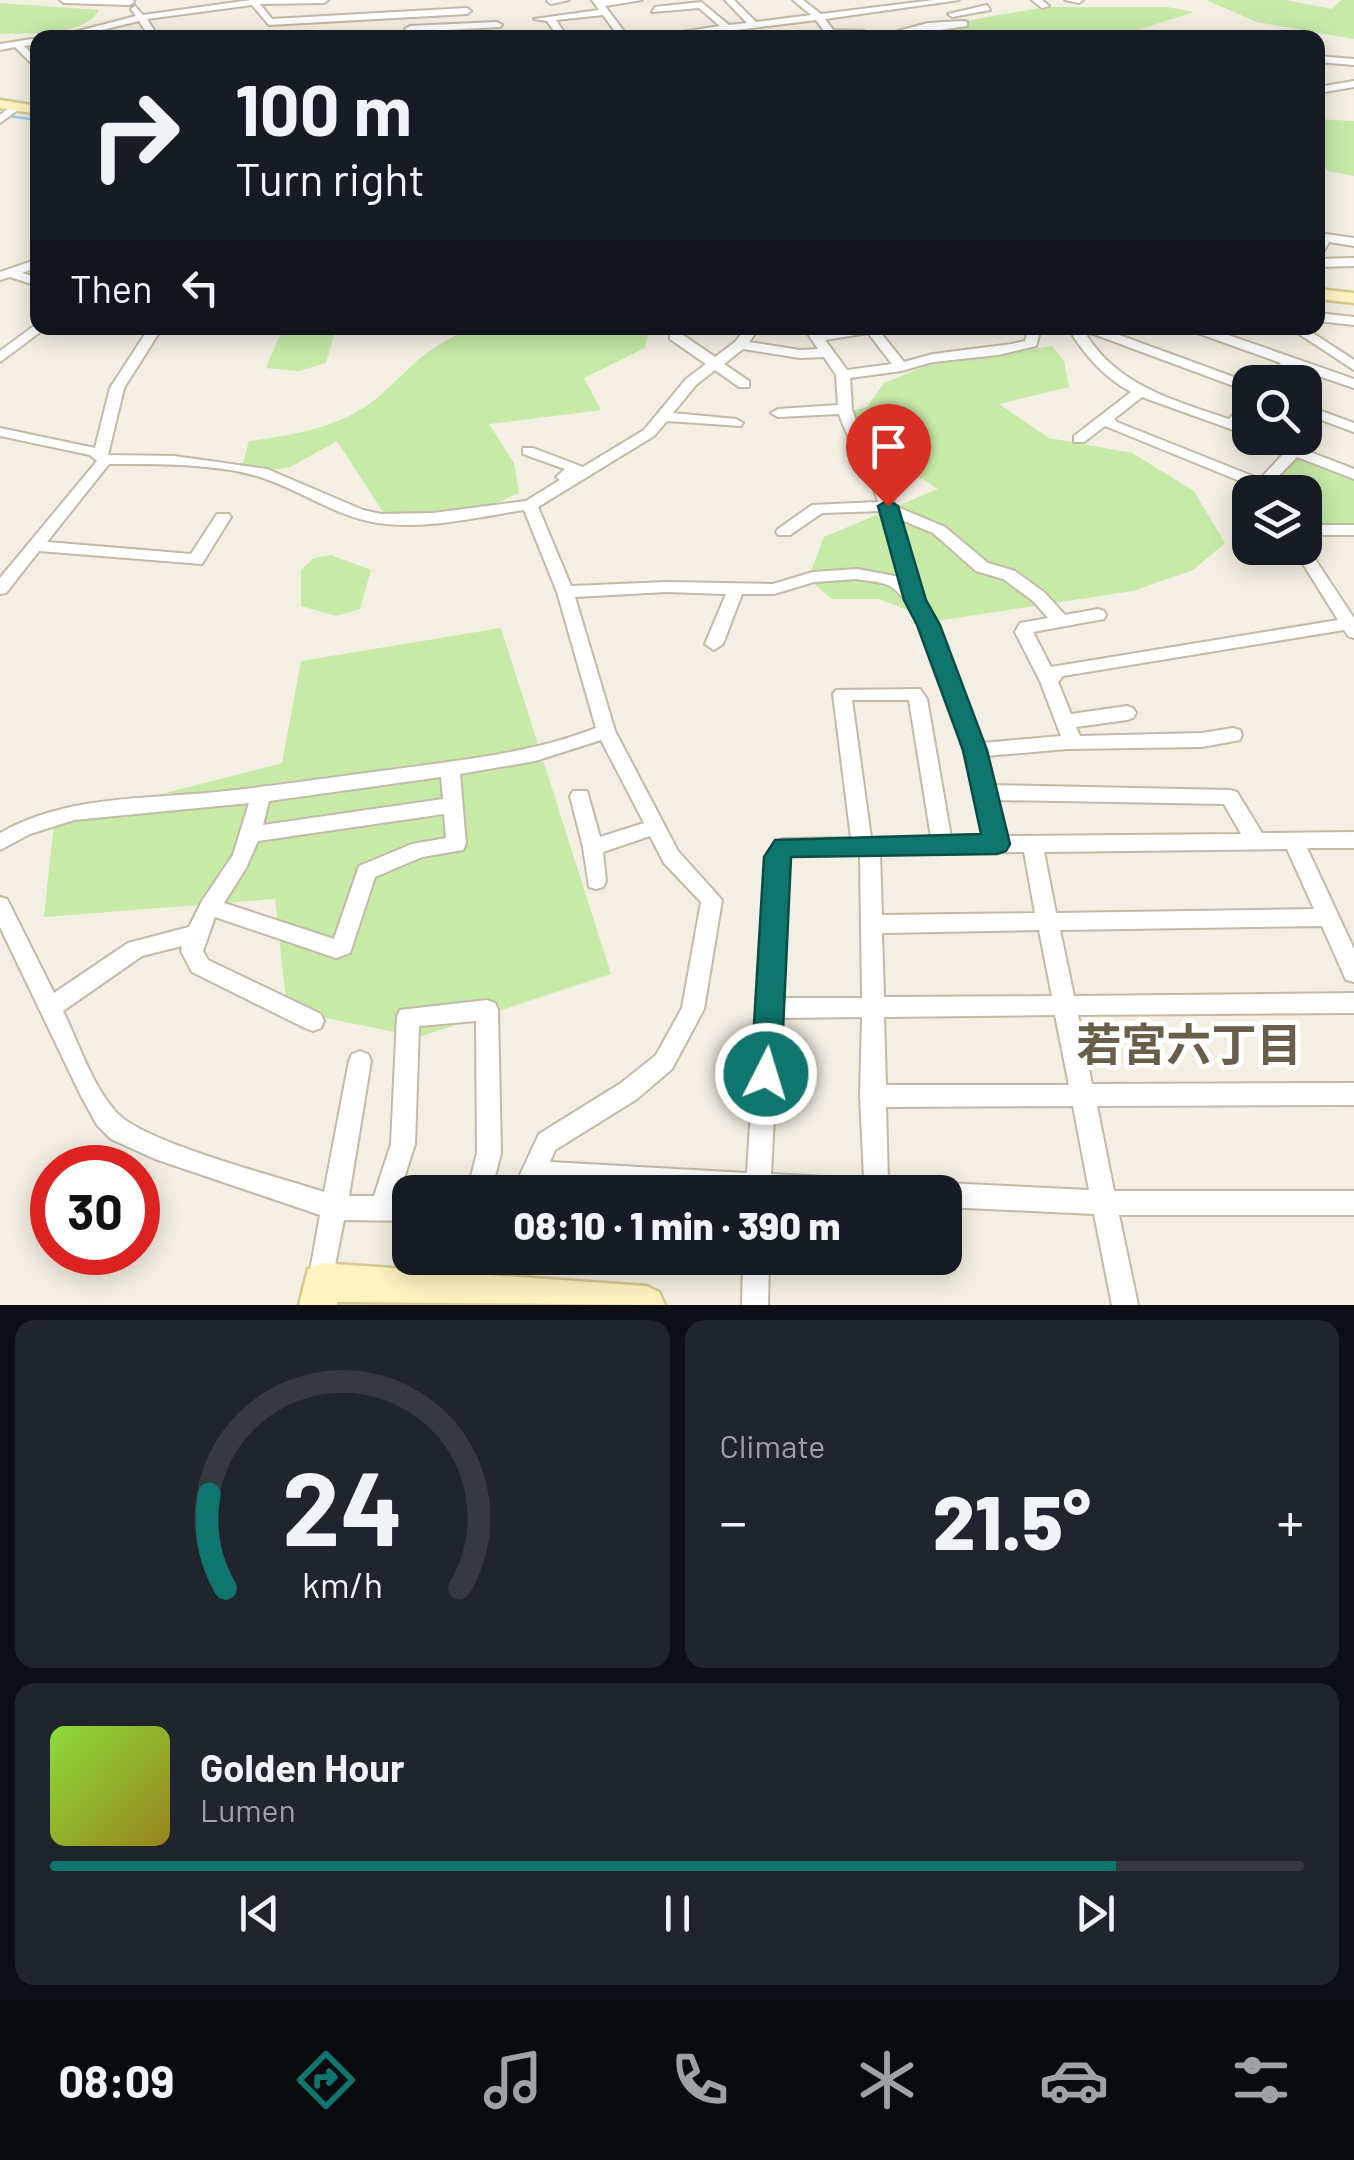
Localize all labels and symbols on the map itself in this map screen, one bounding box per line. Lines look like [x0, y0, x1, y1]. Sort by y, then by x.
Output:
pin [846, 404, 931, 507]
district label: 若宮六丁目 [1076, 1016, 1302, 1070]
position arrow [714, 1022, 818, 1126]
speed limit sign: 30 [30, 1145, 160, 1275]

